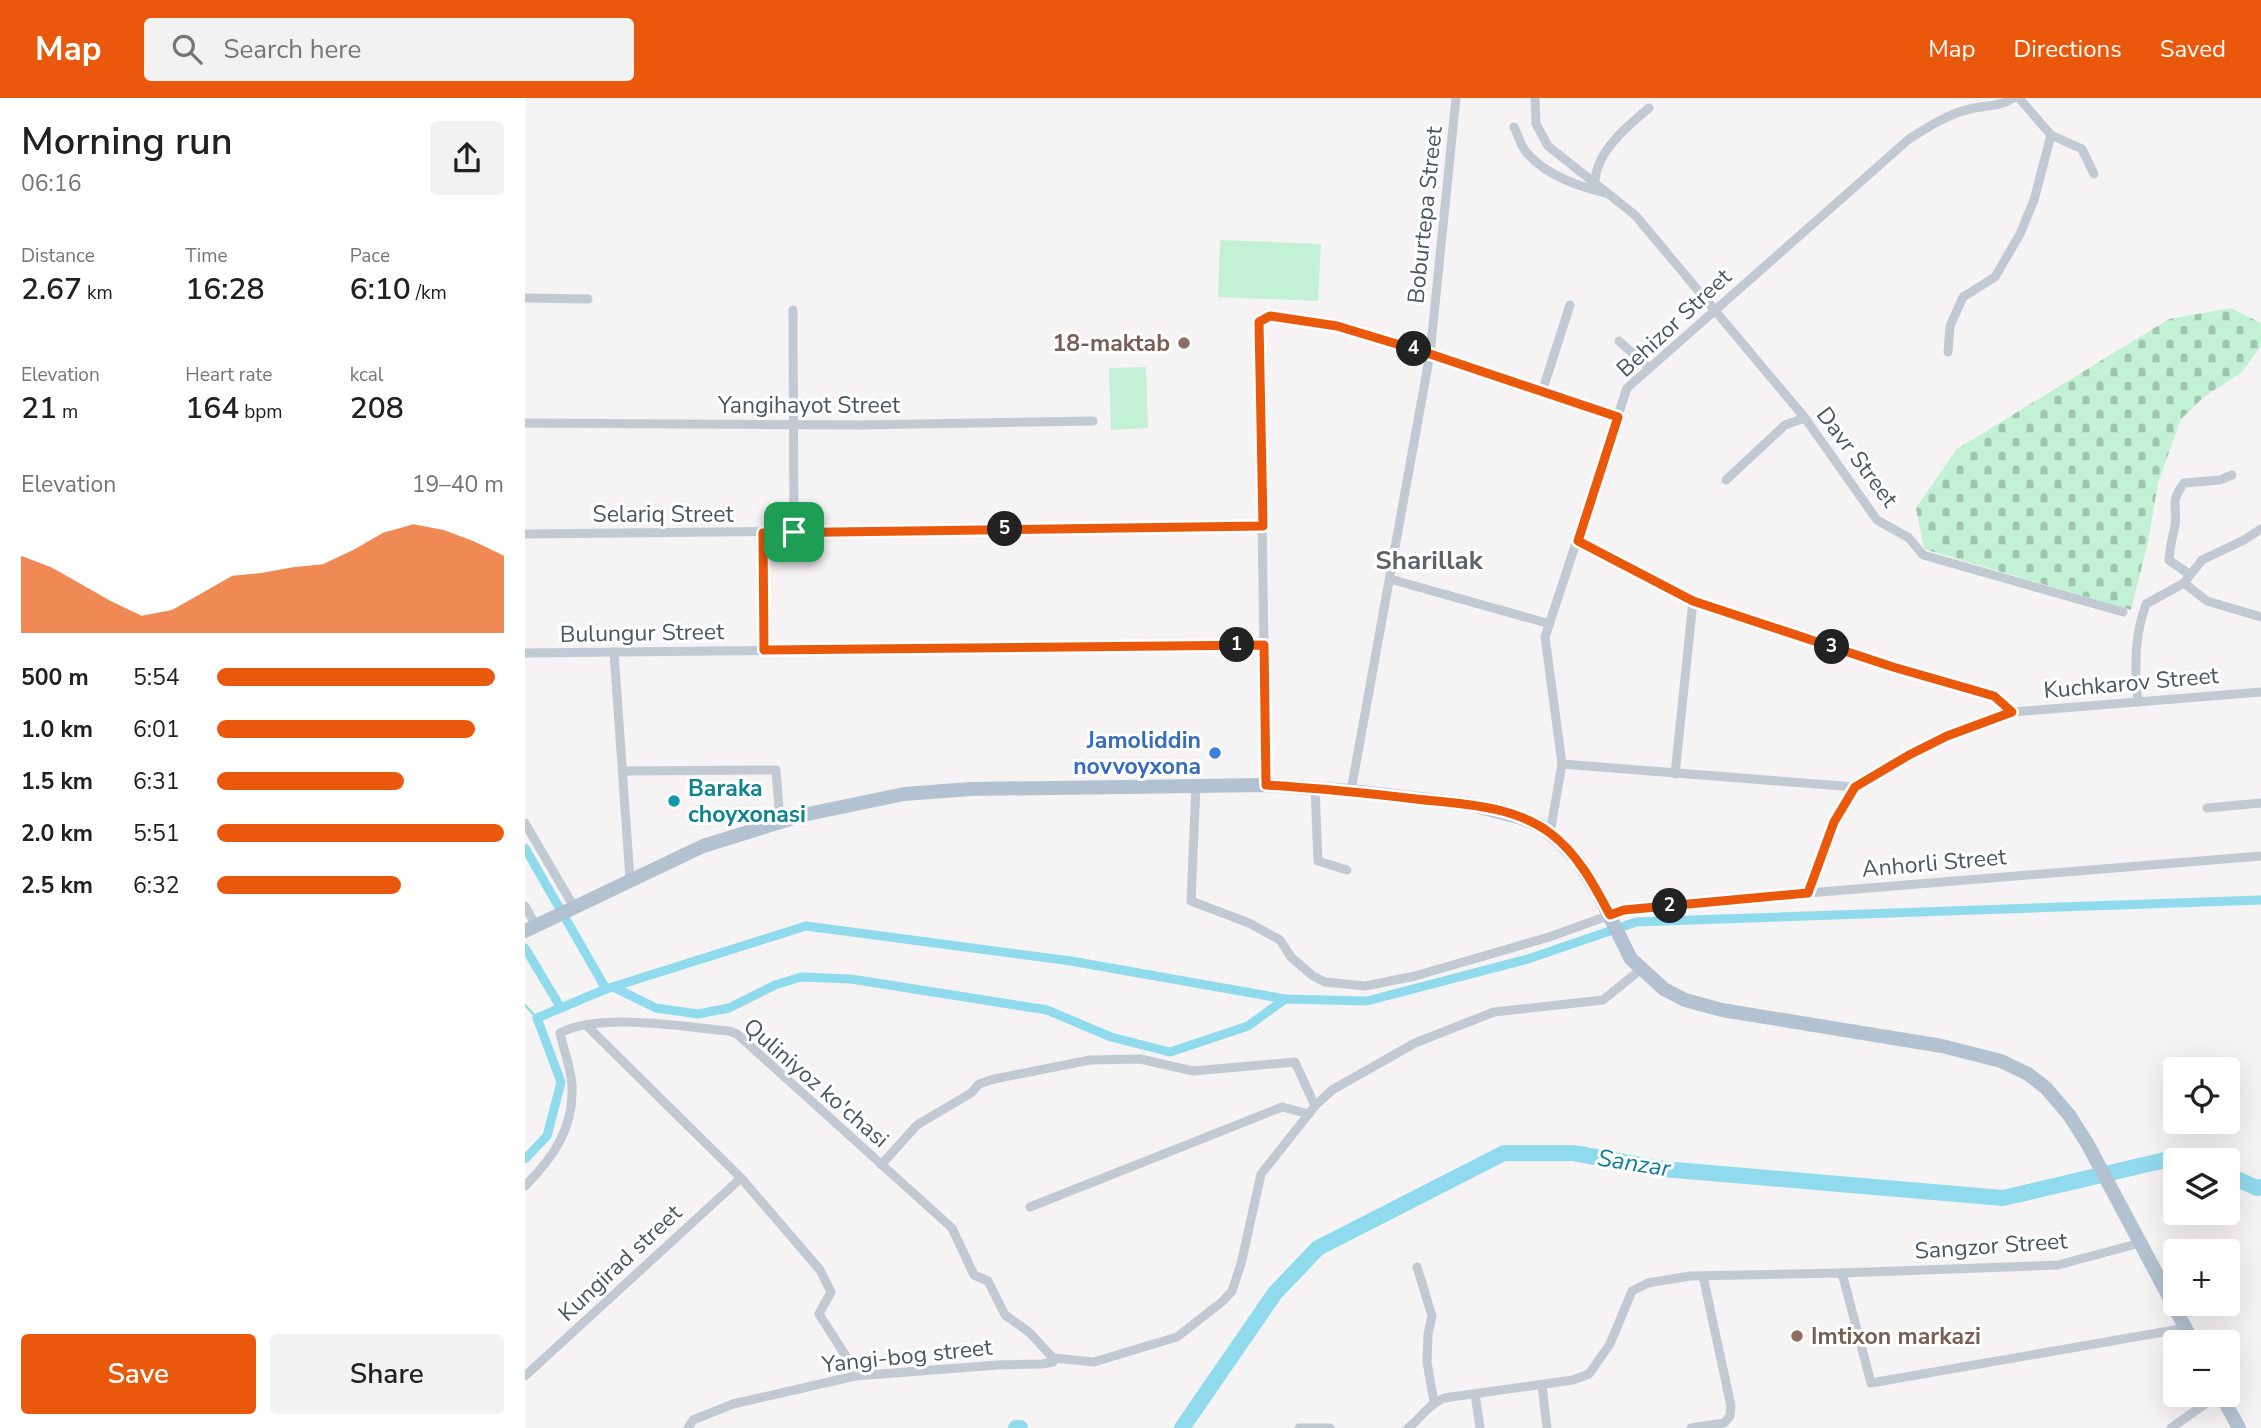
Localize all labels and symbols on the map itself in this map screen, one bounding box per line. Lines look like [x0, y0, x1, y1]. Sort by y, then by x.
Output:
street label: Boburtepa Street [1400, 124, 1450, 305]
street label: Behizor Street [1610, 261, 1739, 384]
place label: 18-maktab [1052, 328, 1170, 359]
pin: 4 [1397, 331, 1431, 366]
marker: 18-maktab [1176, 335, 1192, 351]
street label: Yangihayot Street [717, 390, 901, 421]
street label: Davr Street [1809, 401, 1905, 514]
street label: Selariq Street [592, 499, 734, 530]
pin [764, 502, 824, 562]
pin: 5 [987, 512, 1023, 546]
district label: Sharillak [1375, 543, 1484, 578]
street label: Bulungur Street [559, 616, 725, 650]
pin: 1 [1219, 628, 1255, 662]
pin: 3 [1815, 630, 1849, 664]
street label: Kuchkarov Street [2042, 660, 2221, 706]
place label: Jamoliddin novvoyxona [1073, 725, 1201, 782]
marker: Jamoliddin novvoyxona [1207, 745, 1223, 761]
place label: Baraka choyxonasi [688, 773, 806, 830]
marker: Baraka choyxonasi [666, 793, 682, 809]
street label: Anhorli Street [1861, 841, 2008, 885]
pin: 2 [1653, 888, 1687, 924]
street label: Quliniyoz ko'chasi [737, 1011, 895, 1155]
water label: Sanzar [1595, 1141, 1674, 1185]
street label: Kungirad street [552, 1197, 689, 1328]
street label: Sangzor Street [1914, 1225, 2069, 1267]
place label: Imtixon markazi [1811, 1321, 1981, 1352]
marker: Imtixon markazi [1789, 1328, 1805, 1344]
street label: Yangi-bog street [819, 1332, 995, 1380]

